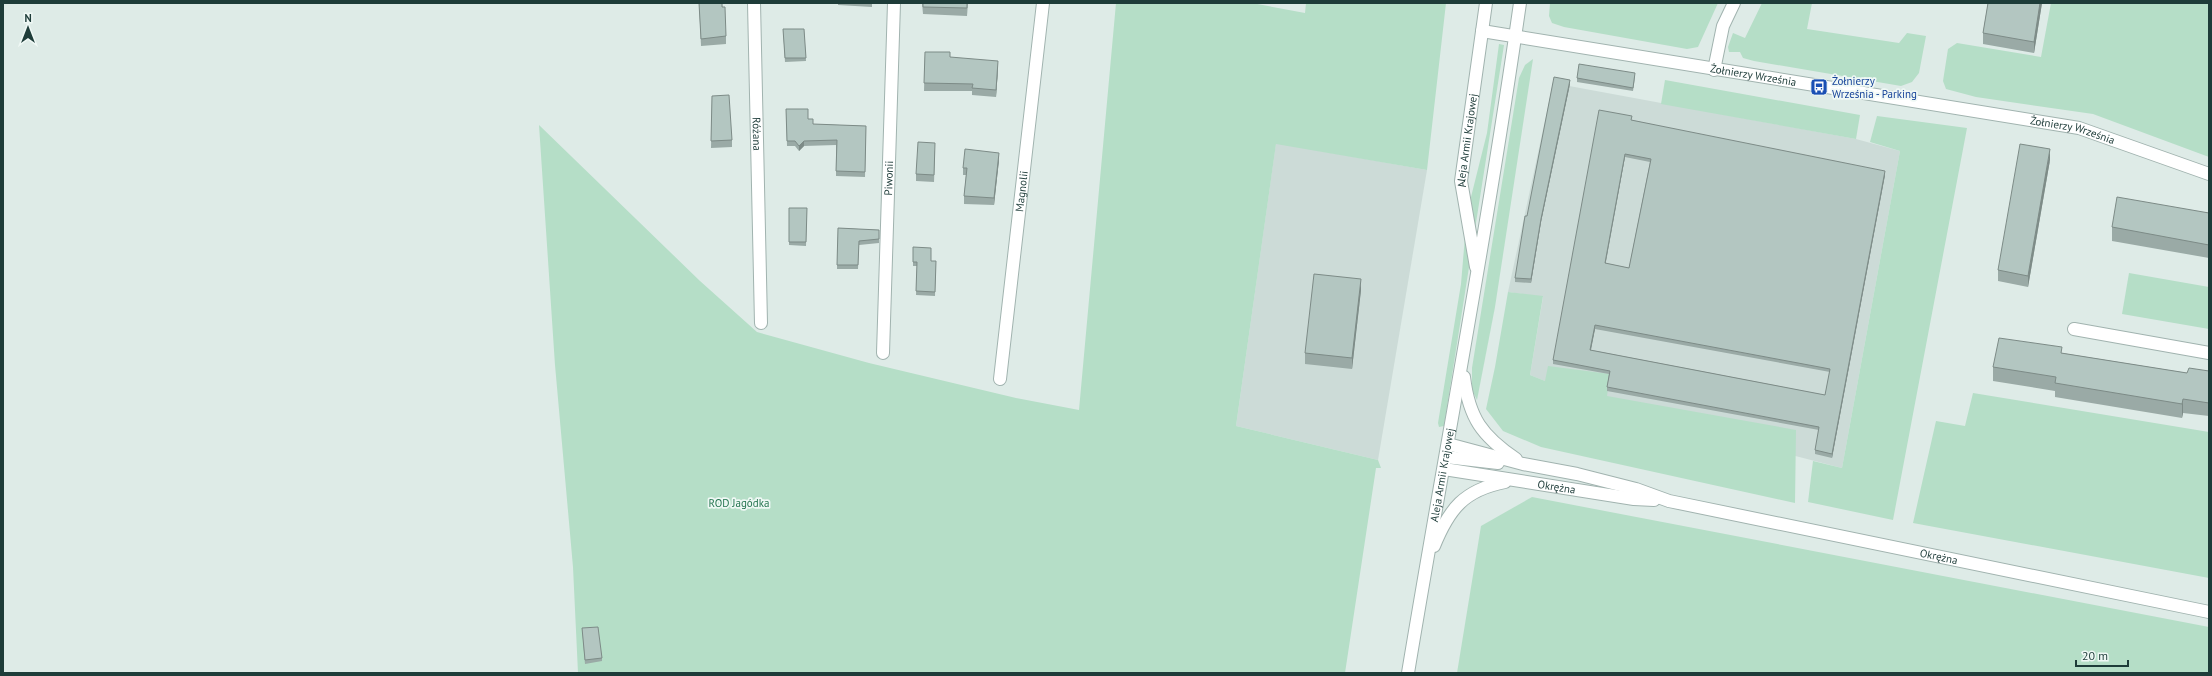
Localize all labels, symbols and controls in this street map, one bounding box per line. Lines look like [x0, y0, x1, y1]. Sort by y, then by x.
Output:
north arrow [8, 8, 48, 48]
text: N [24, 11, 32, 25]
street label: Żołnierzy Września [1709, 61, 1798, 89]
place label: Żołnierzy Września - Parking [1832, 74, 1917, 101]
bus stop icon: Żołnierzy Września - Parking [1809, 77, 1829, 97]
street label: Aleja Armii Krajowej [1454, 93, 1480, 189]
street label: Żołnierzy Września [2029, 113, 2117, 147]
street label: Różana [749, 117, 764, 151]
street label: Piwonii [881, 160, 896, 196]
street label: Magnolii [1012, 170, 1031, 212]
street label: Aleja Armii Krajowej [1427, 427, 1457, 523]
street label: Okrężna [1537, 477, 1577, 497]
park label: ROD Jagódka [709, 496, 769, 510]
street label: Okrężna [1919, 546, 1959, 567]
scale bar [2076, 642, 2128, 668]
text: 20 m [2082, 648, 2108, 663]

